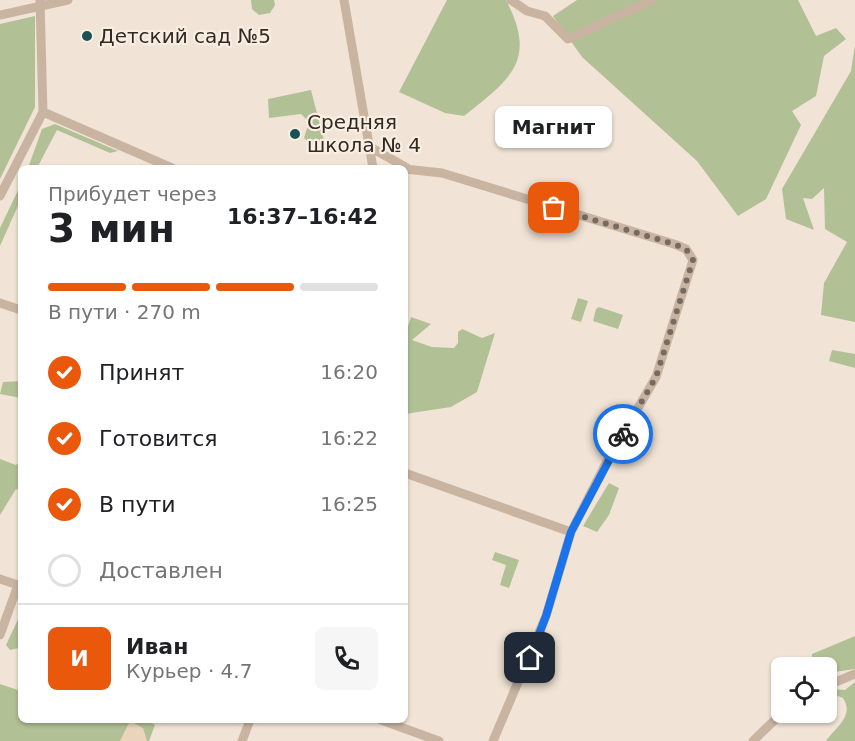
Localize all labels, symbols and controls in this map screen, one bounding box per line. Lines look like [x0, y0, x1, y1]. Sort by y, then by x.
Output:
place label: Детский сад №5 [99, 24, 271, 48]
marker: Детский сад №5 [80, 29, 94, 43]
callout: Магнит [496, 106, 612, 148]
place label: Средняя школа № 4 [307, 110, 421, 157]
text: Магнит [512, 115, 595, 139]
marker: Средняя школа № 4 [288, 127, 302, 141]
text: Прибудет через [48, 182, 217, 206]
pin [528, 182, 579, 233]
icon: bag [537, 191, 570, 224]
text: 16:37–16:42 [227, 204, 378, 229]
text: 3 мин [48, 206, 175, 251]
text: В пути · 270 m [48, 300, 201, 324]
icon: check [48, 356, 81, 389]
text: Принят [99, 360, 184, 385]
text: 16:20 [320, 360, 378, 384]
courier [593, 404, 653, 464]
icon: bike [607, 418, 640, 451]
icon: check [48, 422, 81, 455]
text: Готовится [99, 426, 218, 451]
text: 16:22 [320, 426, 378, 450]
icon: check [48, 488, 81, 521]
text: В пути [99, 492, 176, 517]
text: 16:25 [320, 492, 378, 516]
text: Доставлен [99, 558, 223, 583]
button: phone [315, 627, 378, 690]
pin [504, 632, 555, 683]
text: Иван [126, 634, 188, 659]
icon: home [513, 641, 546, 674]
text: И [70, 646, 89, 671]
map controls [771, 657, 837, 723]
button: locate [771, 657, 837, 723]
text: Курьер · 4.7 [126, 659, 252, 683]

